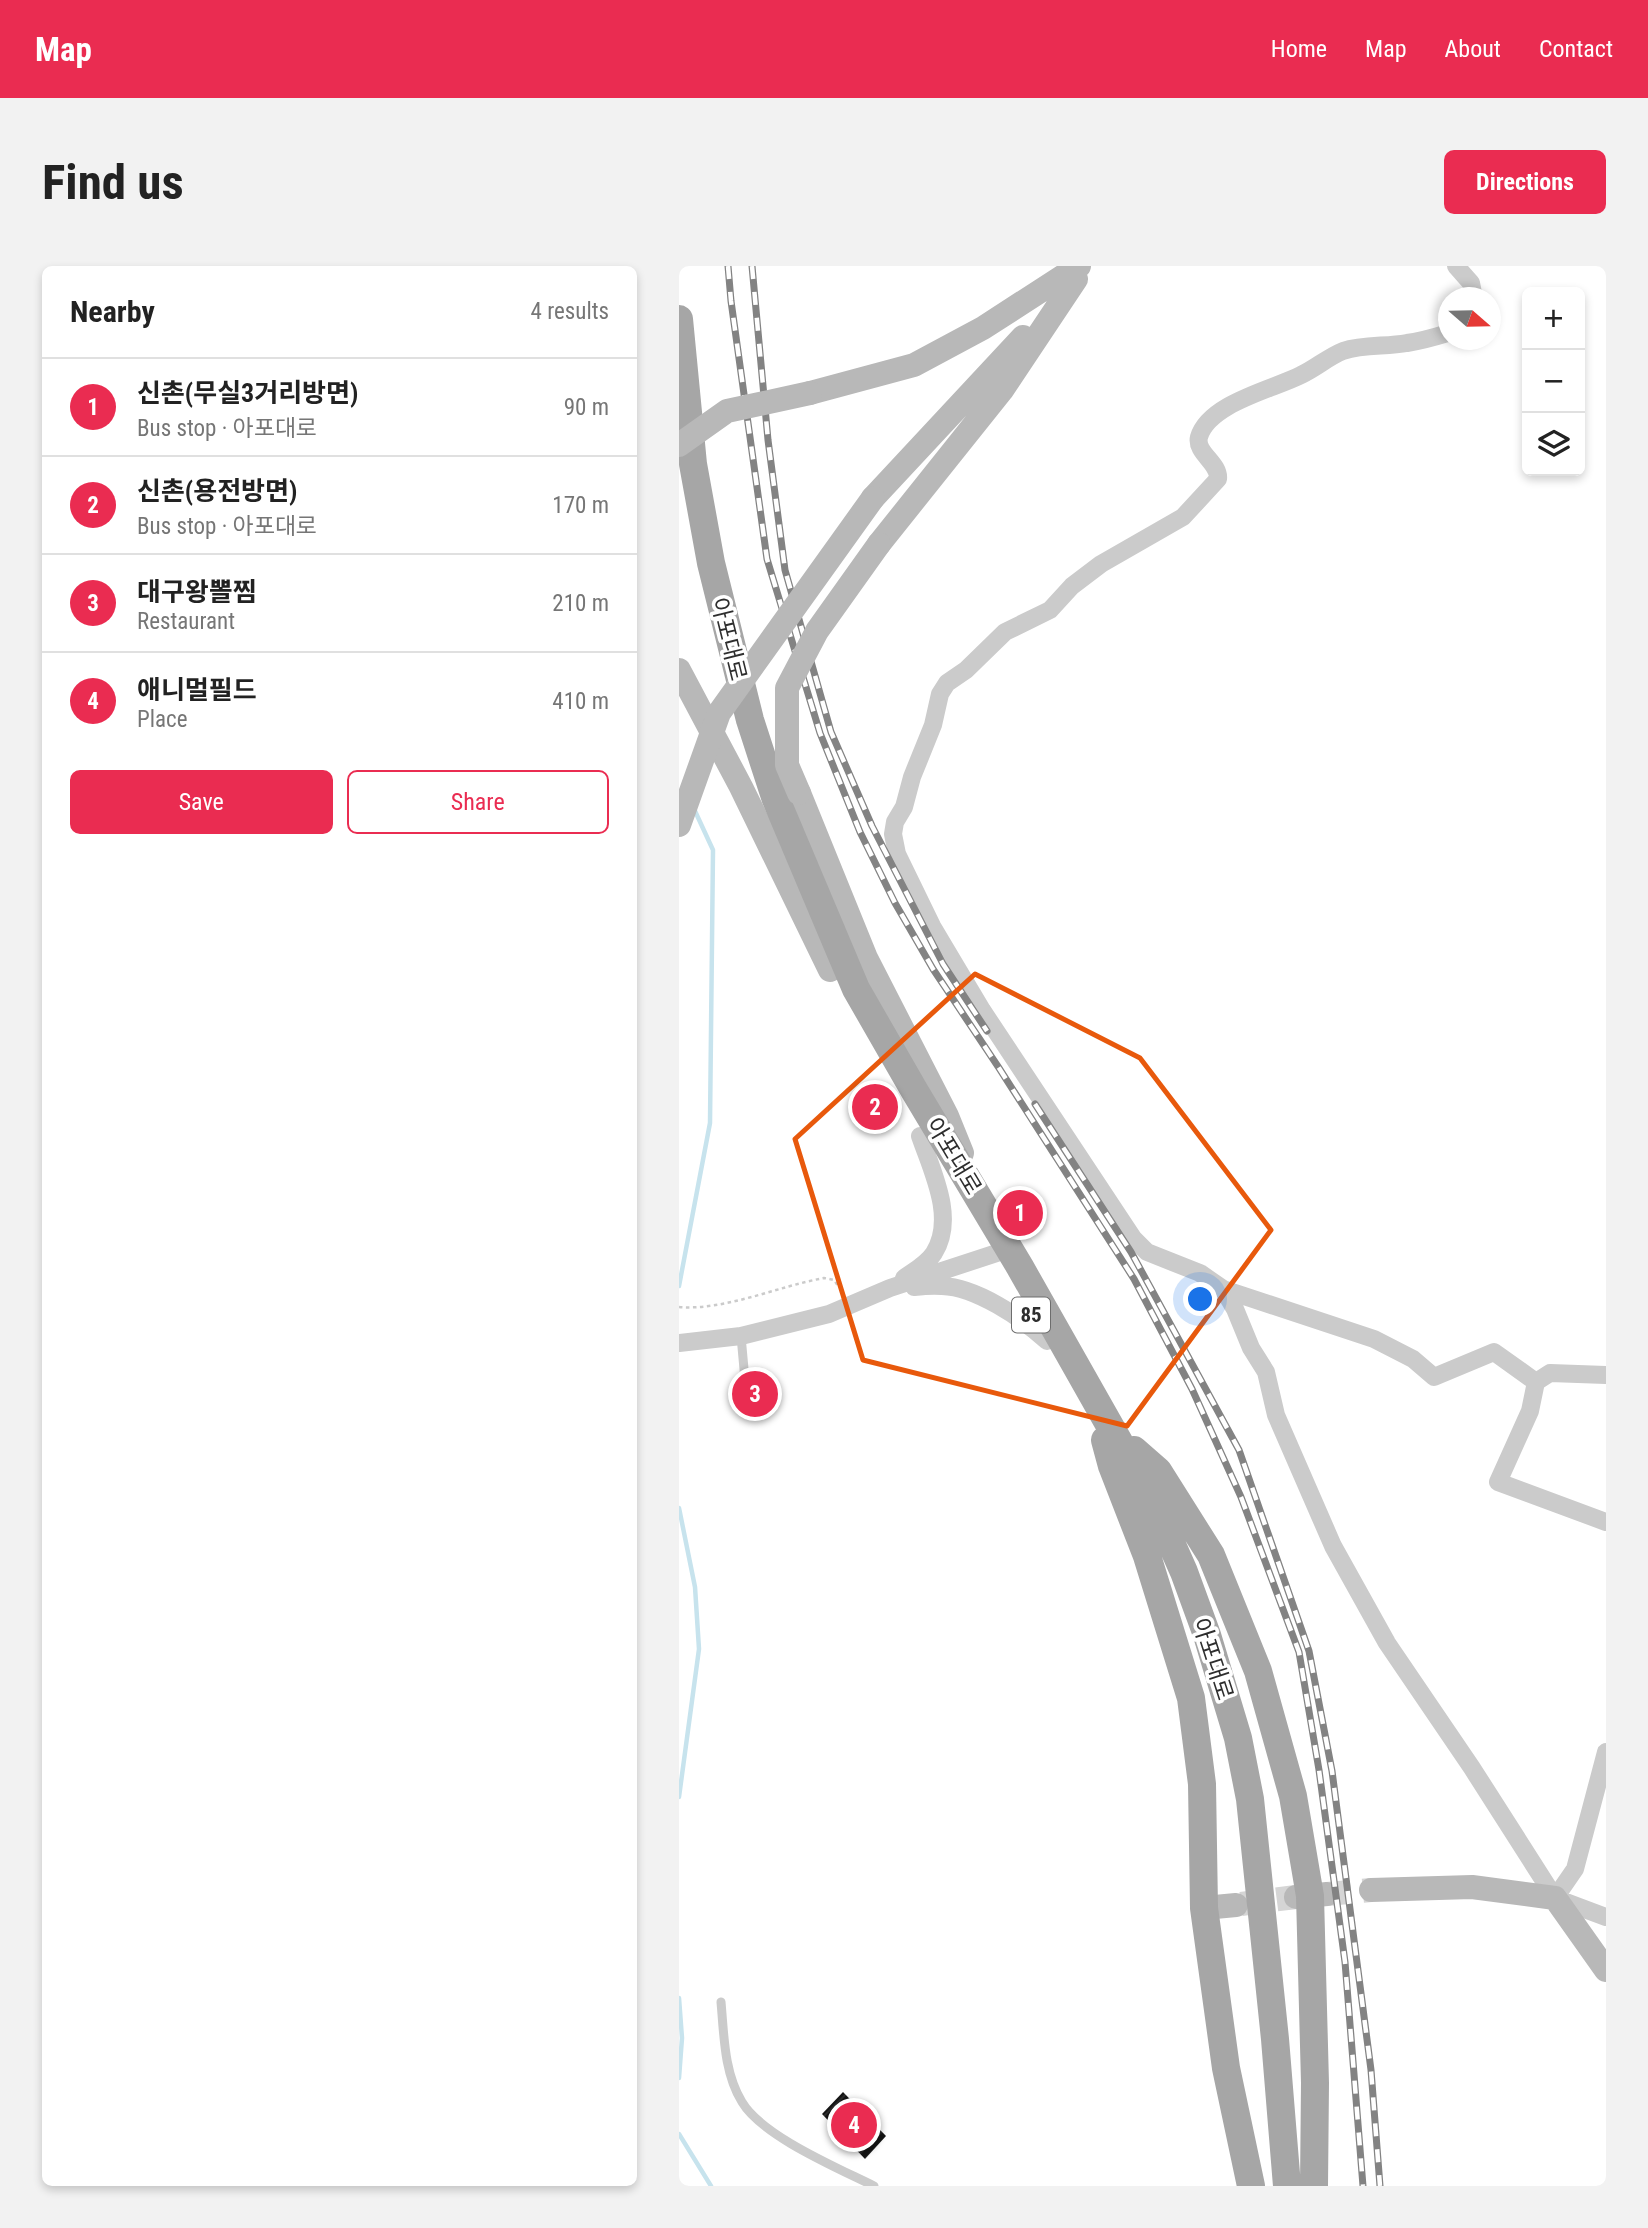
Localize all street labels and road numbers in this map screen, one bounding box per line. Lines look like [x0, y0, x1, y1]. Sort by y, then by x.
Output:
street label: 아포대로 [705, 595, 752, 683]
street label: 아포대로 [920, 1113, 987, 1199]
road number: 85 [1012, 1298, 1050, 1332]
street label: 아포대로 [1187, 1615, 1238, 1704]

